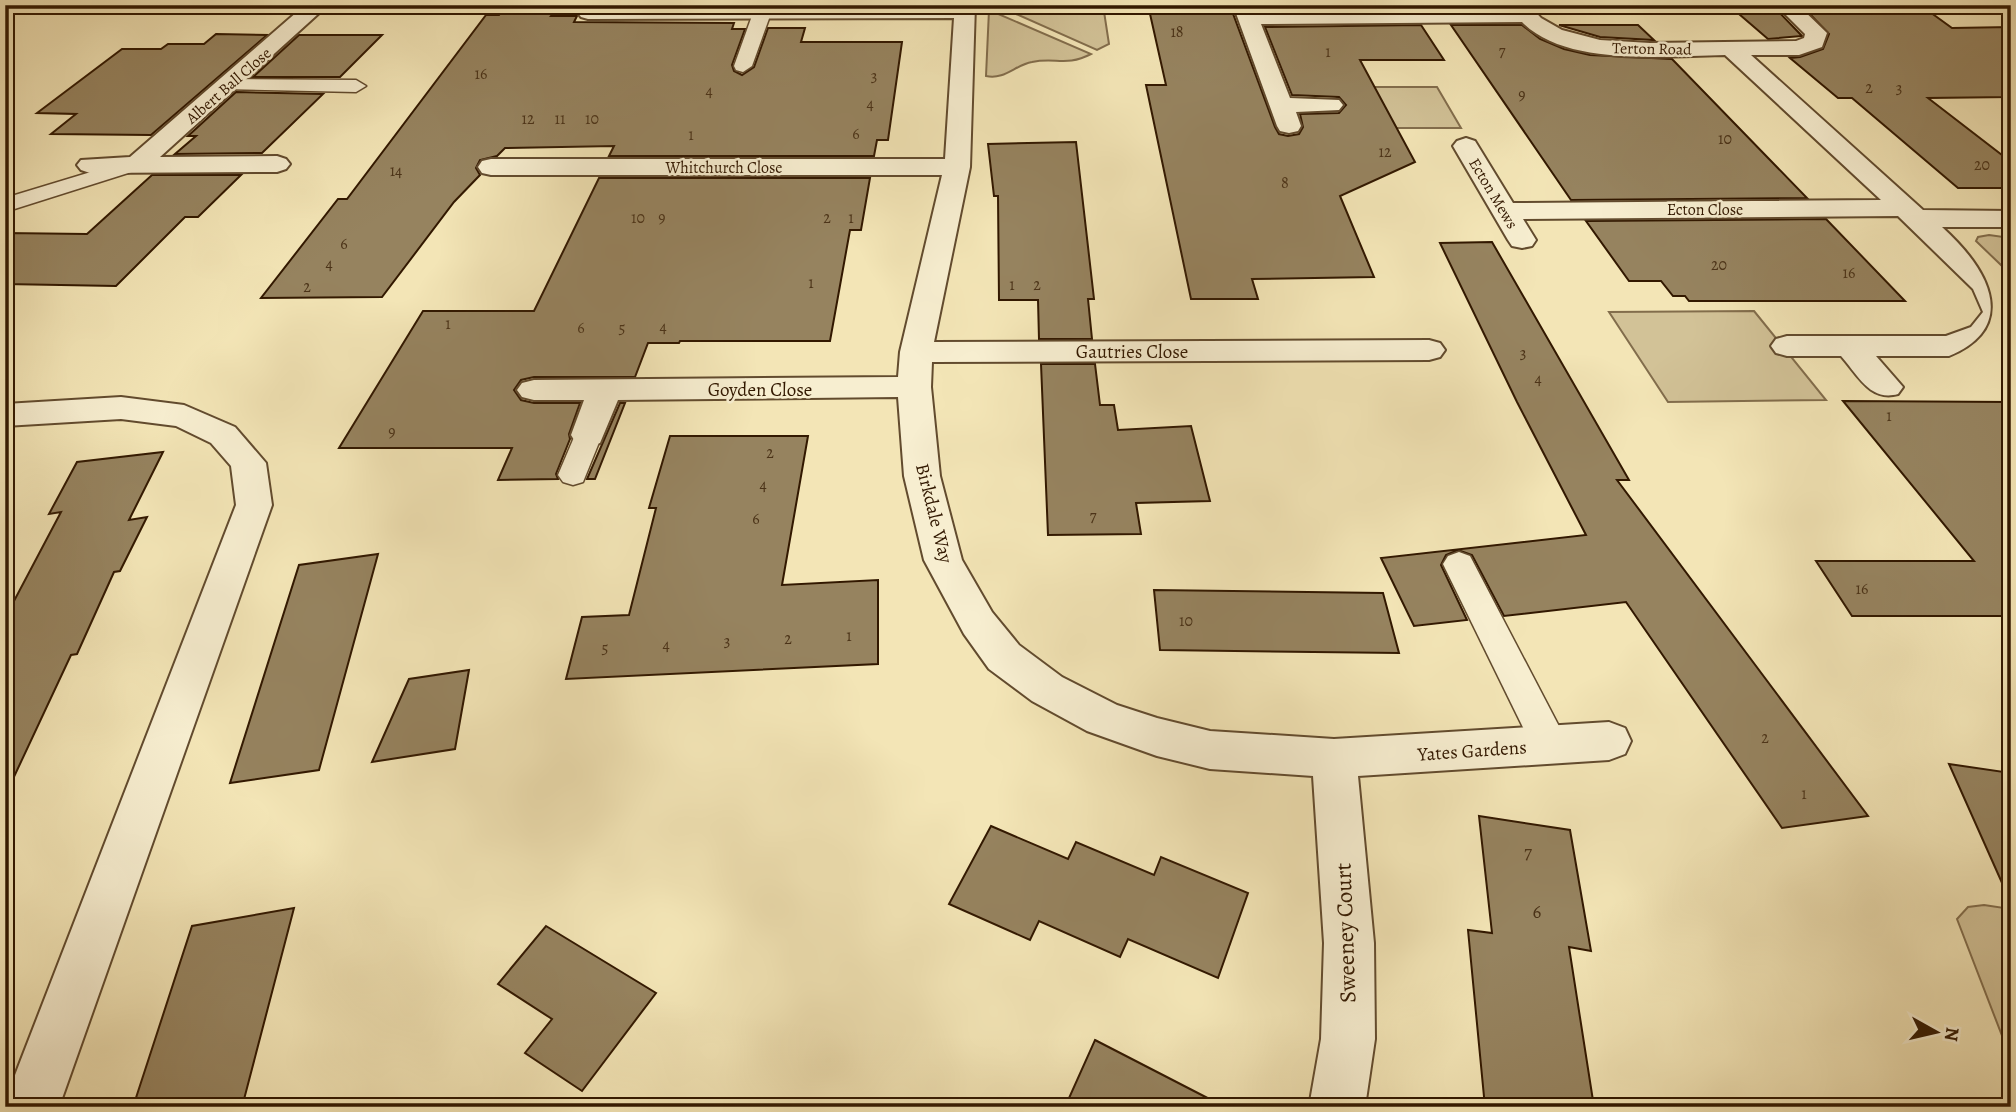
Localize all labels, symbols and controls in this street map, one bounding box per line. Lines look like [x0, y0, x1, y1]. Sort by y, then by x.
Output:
house number: 18 [1170, 21, 1184, 43]
street label: Terton Road [1612, 37, 1692, 61]
house number: 7 [1499, 40, 1506, 62]
house number: 1 [1325, 41, 1331, 63]
street label: Albert Ball Close [181, 43, 276, 130]
house number: 16 [475, 63, 487, 85]
house number: 3 [871, 65, 877, 87]
house number: 2 [1865, 77, 1873, 99]
house number: 3 [1896, 77, 1902, 99]
house number: 4 [705, 80, 713, 102]
house number: 9 [1518, 84, 1526, 106]
house number: 4 [866, 93, 874, 115]
house number: 12 [521, 108, 535, 130]
house number: 11 [555, 108, 566, 130]
house number: 10 [585, 108, 599, 130]
house number: 6 [852, 123, 860, 145]
house number: 1 [688, 124, 694, 146]
house number: 10 [1718, 128, 1732, 150]
house number: 12 [1378, 141, 1392, 163]
street label: Ecton Mews [1463, 154, 1523, 233]
house number: 20 [1974, 154, 1990, 176]
street label: Whitchurch Close [664, 157, 783, 179]
house number: 14 [390, 160, 402, 182]
house number: 8 [1281, 172, 1289, 194]
street label: Ecton Close [1667, 199, 1743, 221]
house number: 10 [631, 207, 645, 229]
house number: 9 [658, 207, 666, 229]
house number: 2 [823, 207, 831, 229]
house number: 1 [848, 207, 854, 229]
house number: 6 [340, 233, 348, 255]
house number: 4 [325, 253, 333, 275]
house number: 20 [1711, 254, 1727, 276]
house number: 16 [1843, 262, 1855, 284]
house number: 1 [808, 272, 814, 294]
house number: 1 [1009, 274, 1015, 296]
house number: 2 [1033, 274, 1041, 296]
house number: 2 [303, 276, 311, 298]
house number: 1 [445, 313, 451, 335]
house number: 4 [659, 316, 667, 338]
house number: 6 [577, 317, 585, 339]
house number: 5 [619, 317, 626, 339]
street label: Gautries Close [1076, 339, 1188, 365]
house number: 3 [1520, 342, 1526, 364]
house number: 4 [1534, 368, 1542, 390]
street label: Goyden Close [708, 377, 812, 403]
house number: 1 [1886, 405, 1892, 427]
house number: 9 [388, 421, 396, 443]
house number: 2 [766, 442, 774, 464]
street label: Birkdale Way [909, 461, 959, 566]
house number: 4 [759, 474, 767, 496]
house number: 7 [1090, 505, 1097, 527]
house number: 6 [752, 508, 760, 530]
house number: 16 [1856, 578, 1868, 600]
house number: 10 [1179, 610, 1193, 632]
house number: 1 [846, 625, 852, 647]
house number: 2 [784, 628, 792, 650]
house number: 3 [724, 630, 730, 652]
house number: 4 [662, 634, 670, 656]
house number: 5 [602, 637, 609, 659]
house number: 2 [1761, 727, 1769, 749]
street label: Yates Gardens [1416, 734, 1527, 768]
house number: 1 [1801, 783, 1807, 805]
house number: 7 [1524, 839, 1532, 865]
street label: Sweeney Court [1328, 862, 1363, 1004]
house number: 6 [1533, 899, 1542, 925]
north arrow [1900, 996, 1970, 1066]
text: N [1938, 1026, 1966, 1043]

